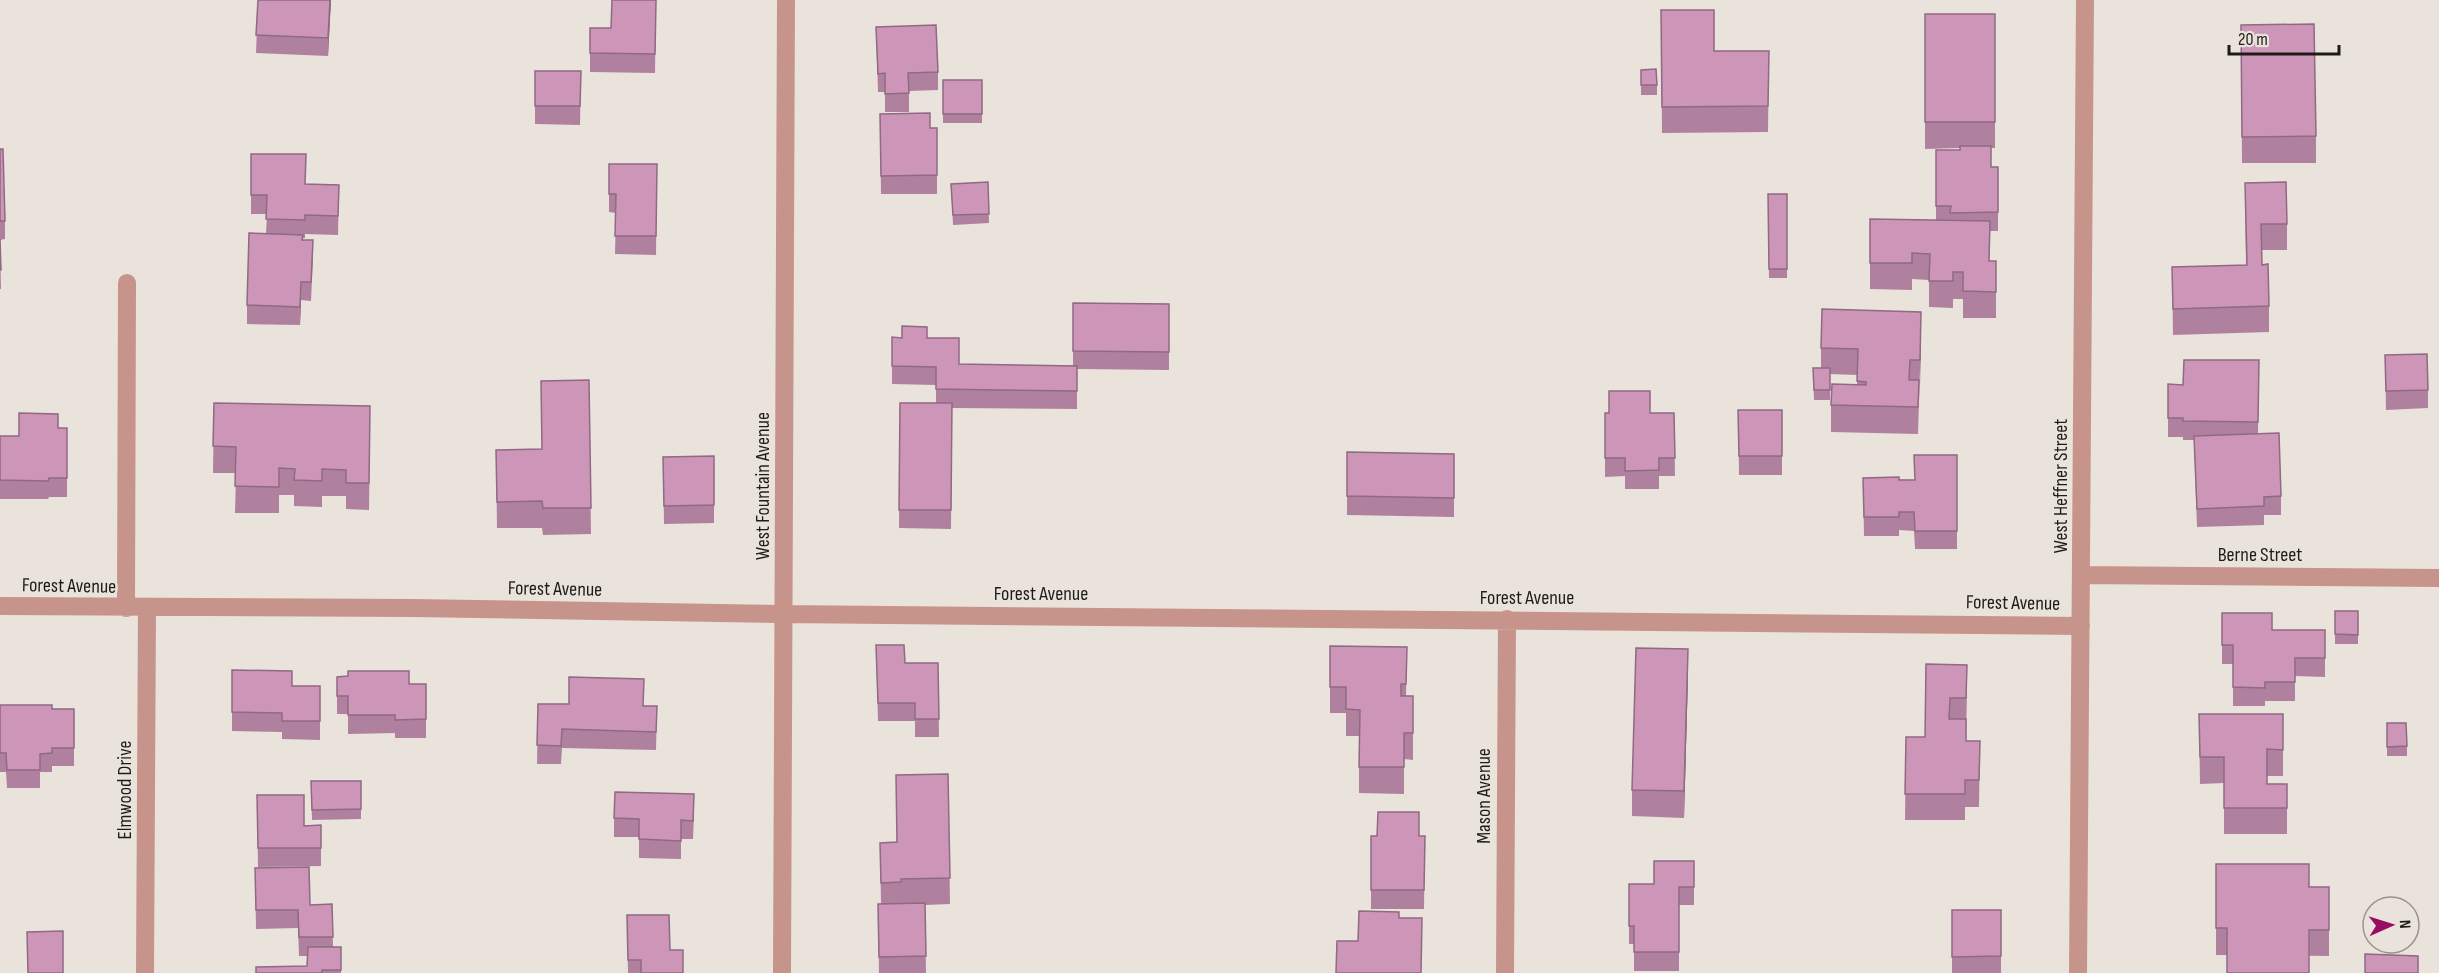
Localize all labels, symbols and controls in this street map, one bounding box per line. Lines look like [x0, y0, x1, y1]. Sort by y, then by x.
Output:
scale bar [2229, 18, 2338, 56]
text: 20 m [2238, 29, 2268, 50]
street label: West Fountain Avenue [751, 412, 775, 560]
street label: West Heffner Street [2049, 419, 2073, 553]
street label: Berne Street [2218, 543, 2302, 567]
street label: Forest Avenue [22, 573, 116, 599]
street label: Forest Avenue [508, 576, 602, 602]
street label: Forest Avenue [994, 582, 1088, 606]
street label: Forest Avenue [1480, 586, 1574, 610]
street label: Forest Avenue [1966, 590, 2060, 616]
street label: Elmwood Drive [113, 741, 137, 839]
street label: Mason Avenue [1472, 748, 1496, 844]
north arrow [2361, 895, 2421, 955]
text: N [2395, 920, 2414, 929]

